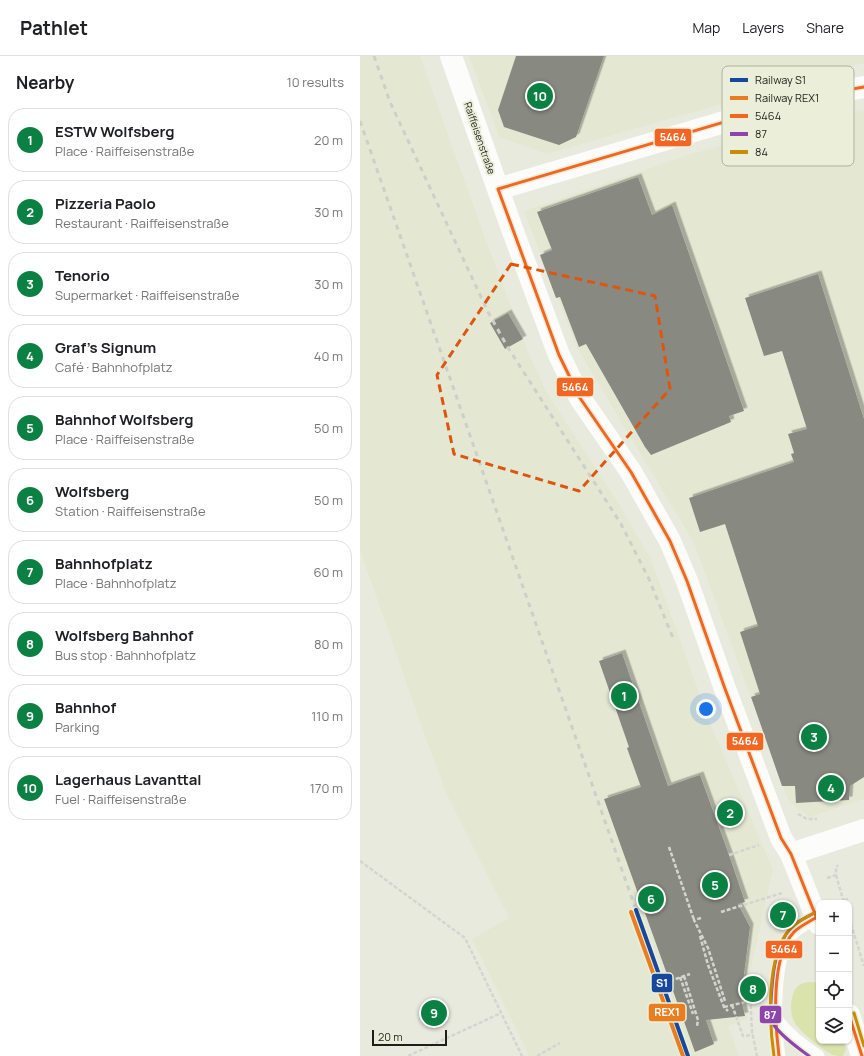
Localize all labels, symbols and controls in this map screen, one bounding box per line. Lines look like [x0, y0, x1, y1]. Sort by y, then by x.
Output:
text: Pathlet [20, 15, 88, 41]
text: Map [692, 18, 720, 37]
text: Layers [742, 18, 784, 37]
text: Share [806, 18, 844, 37]
legend [722, 66, 854, 166]
text: Nearby [16, 71, 74, 94]
text: Railway S1 [755, 72, 806, 87]
text: 10 results [287, 73, 344, 91]
pin: 10 [527, 81, 553, 111]
text: Railway REX1 [755, 90, 819, 105]
street label: Raiffeisenstraße [461, 100, 499, 176]
text: 5464 [755, 108, 781, 123]
text: ESTW Wolfsberg [55, 121, 174, 142]
text: 87 [755, 126, 767, 141]
line badge: 5464 [654, 128, 692, 147]
text: 5464 [660, 129, 687, 144]
text: 1 [27, 131, 33, 149]
text: 20 m [314, 131, 343, 149]
text: Place · Raiffeisenstraße [55, 142, 194, 160]
text: 84 [755, 144, 768, 159]
text: Pizzeria Paolo [55, 193, 156, 214]
text: 2 [26, 203, 34, 221]
text: 30 m [314, 203, 343, 221]
text: Restaurant · Raiffeisenstraße [55, 214, 229, 232]
text: Tenorio [55, 265, 110, 286]
text: 3 [26, 275, 34, 293]
text: 30 m [314, 275, 343, 293]
text: Supermarket · Raiffeisenstraße [55, 286, 239, 304]
text: Graf's Signum [55, 337, 156, 358]
text: 4 [26, 347, 34, 365]
text: 40 m [314, 347, 343, 365]
text: Café · Bahnhofplatz [55, 358, 173, 376]
line badge: 5464 [556, 377, 594, 397]
text: 5464 [562, 379, 589, 394]
text: Bahnhof Wolfsberg [55, 409, 193, 430]
text: 5 [26, 419, 34, 437]
text: 50 m [314, 419, 343, 437]
text: Place · Raiffeisenstraße [55, 430, 194, 448]
text: Wolfsberg [55, 481, 129, 502]
text: 6 [26, 491, 34, 509]
text: 50 m [314, 491, 343, 509]
text: Station · Raiffeisenstraße [55, 502, 206, 520]
text: Bahnhofplatz [55, 553, 153, 574]
text: 7 [27, 563, 33, 581]
text: 60 m [313, 563, 343, 581]
text: Place · Bahnhofplatz [55, 574, 177, 592]
text: Wolfsberg Bahnhof [55, 625, 193, 646]
text: 8 [26, 635, 34, 653]
text: 80 m [314, 635, 343, 653]
text: Bus stop · Bahnhofplatz [55, 646, 196, 664]
pin: 1 [611, 681, 637, 711]
text: Bahnhof [55, 697, 116, 718]
your location [696, 699, 716, 719]
text: 9 [26, 707, 34, 725]
text: 110 m [311, 707, 343, 725]
text: Parking [55, 718, 99, 736]
pin: 3 [801, 722, 827, 752]
line badge: 5464 [726, 732, 764, 751]
text: 5464 [732, 733, 759, 748]
text: Lagerhaus Lavanttal [55, 769, 202, 790]
pin: 4 [818, 773, 844, 803]
text: 10 [23, 779, 37, 797]
text: 170 m [310, 779, 343, 797]
text: Fuel · Raiffeisenstraße [55, 790, 187, 808]
pin: 2 [717, 798, 743, 828]
pin: 5 [702, 870, 728, 900]
pin: 6 [638, 884, 664, 914]
pin: 7 [770, 900, 796, 930]
map controls [816, 900, 852, 1044]
button: + [816, 900, 852, 936]
button: − [816, 936, 852, 972]
line badge: 5464 [765, 940, 803, 959]
text: 5464 [771, 941, 798, 956]
button: locate [816, 972, 852, 1008]
line badge: S1 [651, 973, 673, 993]
pin: 8 [740, 974, 766, 1004]
text: S1 [656, 975, 668, 990]
pin: 9 [421, 998, 447, 1028]
line badge: REX1 [648, 1003, 686, 1022]
text: REX1 [654, 1004, 680, 1019]
line badge: 87 [759, 1005, 782, 1024]
text: 87 [764, 1007, 776, 1022]
button: layers [816, 1008, 852, 1044]
scale bar [372, 1028, 447, 1047]
text: 20 m [378, 1029, 403, 1044]

